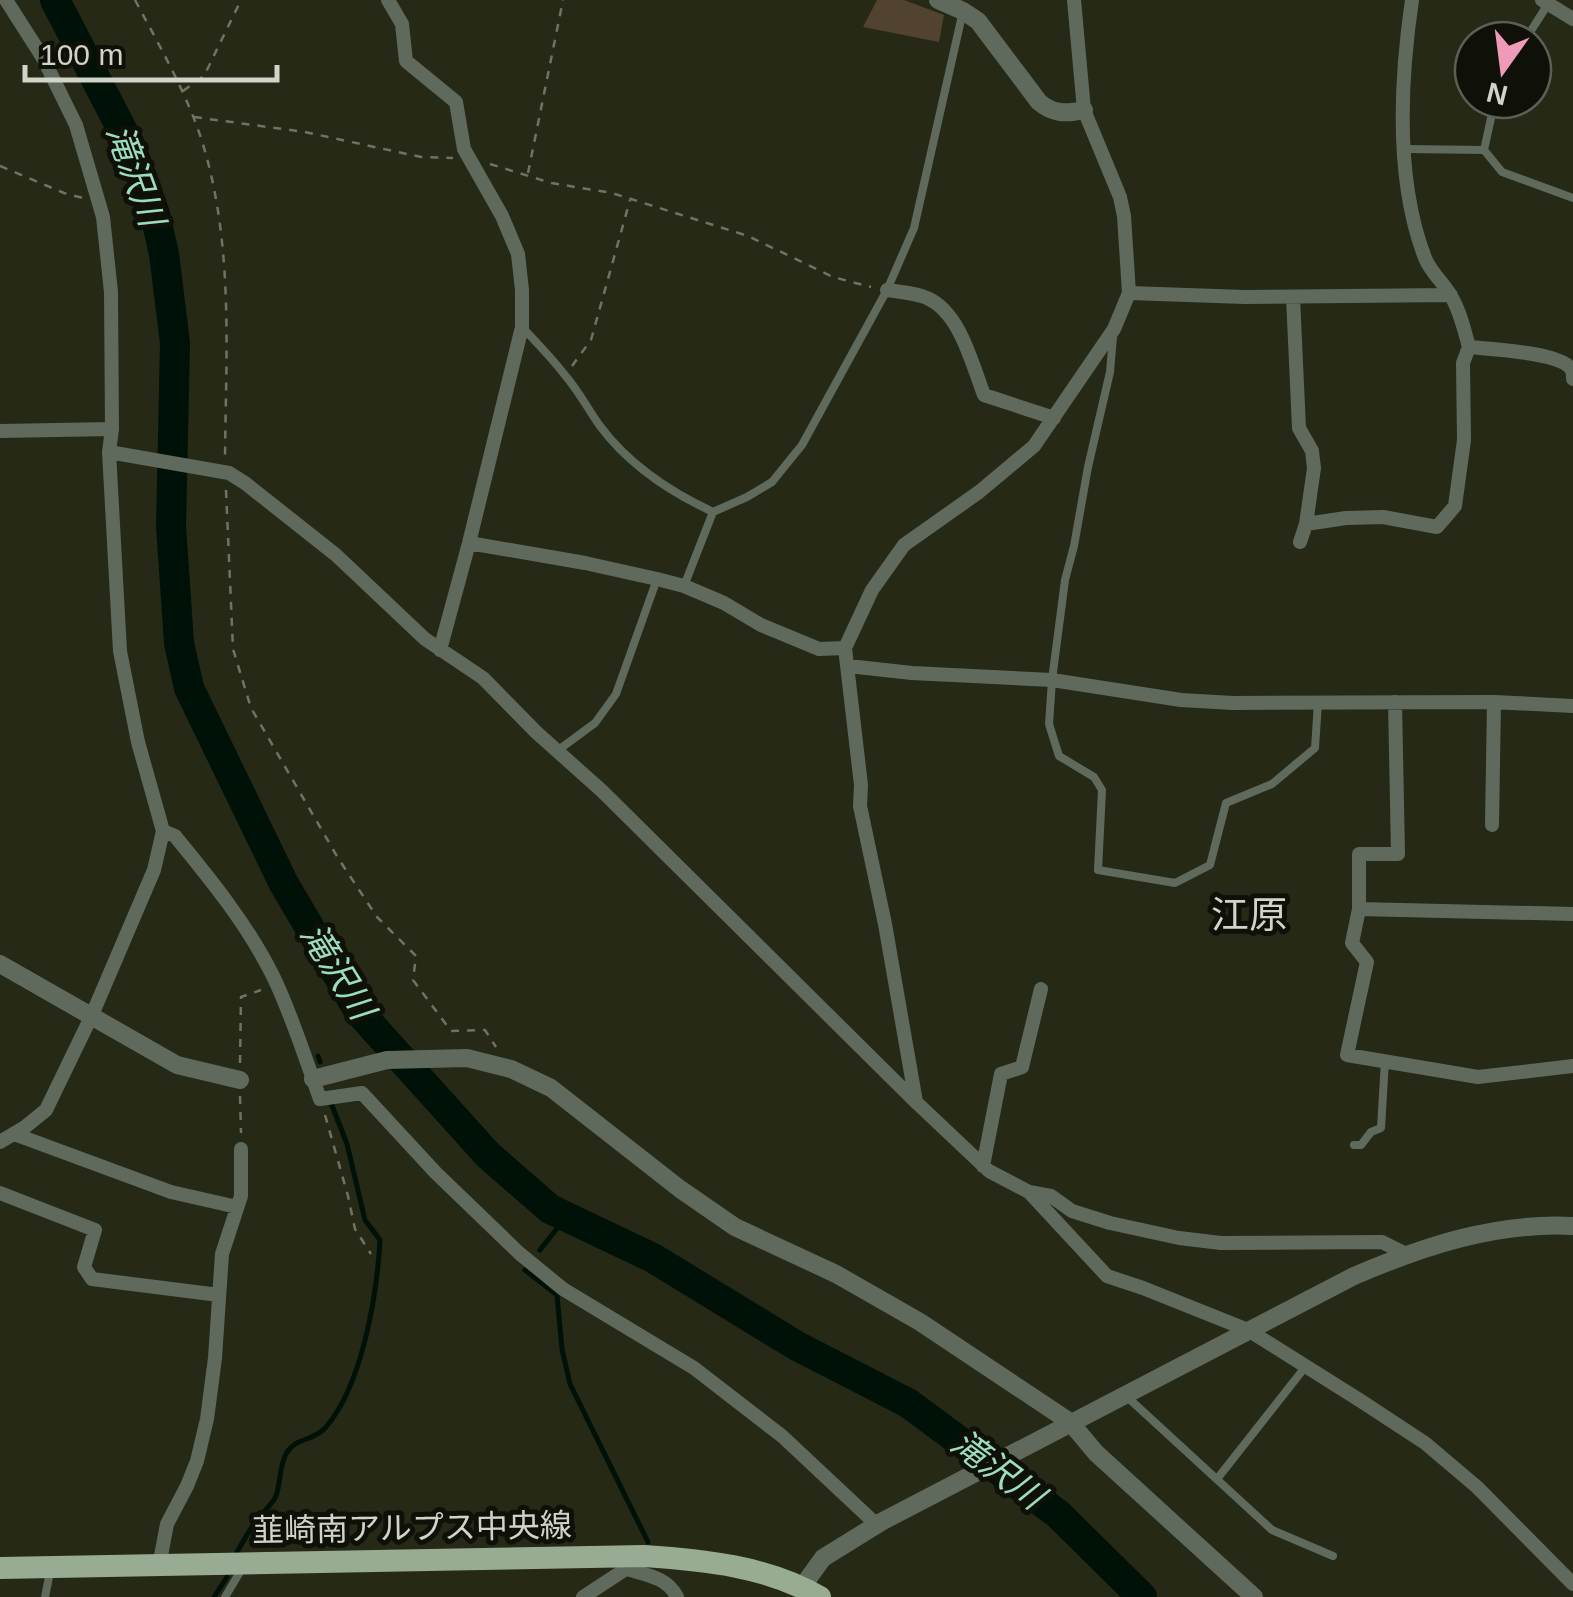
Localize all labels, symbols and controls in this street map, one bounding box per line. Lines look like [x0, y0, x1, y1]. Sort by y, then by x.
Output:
scale bar [25, 20, 278, 82]
north arrow [1453, 20, 1553, 120]
text: 100 m [40, 38, 123, 71]
text: N [1484, 76, 1511, 111]
water label: 滝沢川 [100, 119, 174, 235]
district label: 江原 [1211, 894, 1287, 936]
water label: 滝沢川 [294, 916, 384, 1029]
water label: 滝沢川 [944, 1422, 1055, 1519]
street label: 韮崎南アルプス中央線 [252, 1507, 572, 1549]

